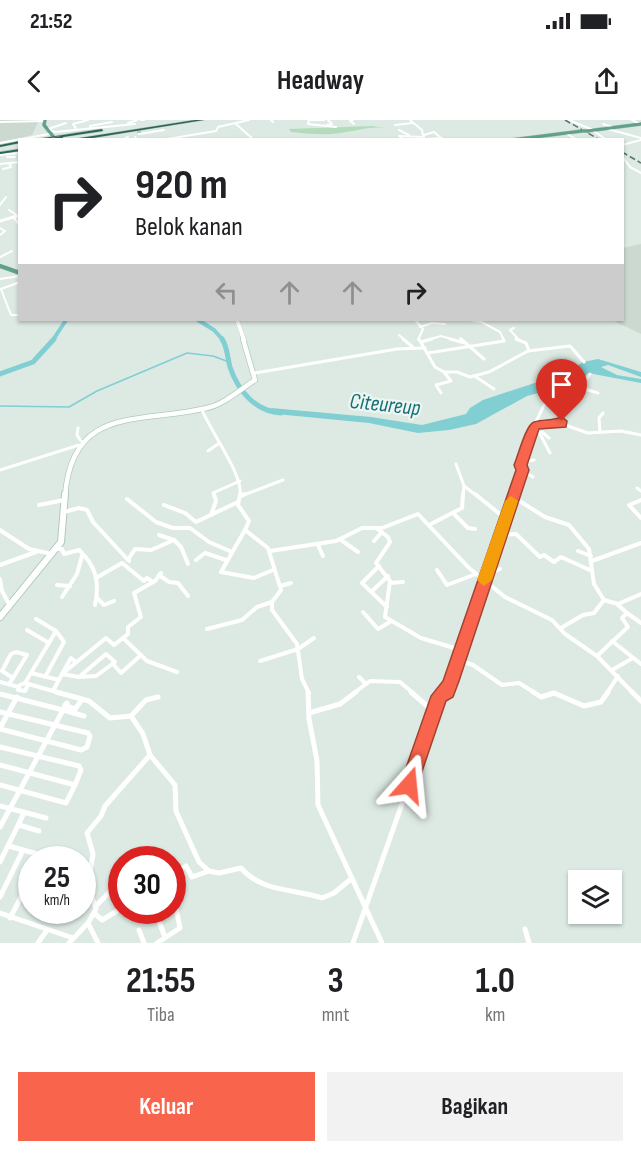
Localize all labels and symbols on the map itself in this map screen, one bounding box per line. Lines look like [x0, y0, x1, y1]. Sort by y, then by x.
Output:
pin [536, 359, 587, 421]
water label: Citeureup [348, 388, 422, 422]
position arrow [377, 753, 441, 817]
speed limit sign: 30 [108, 846, 186, 924]

